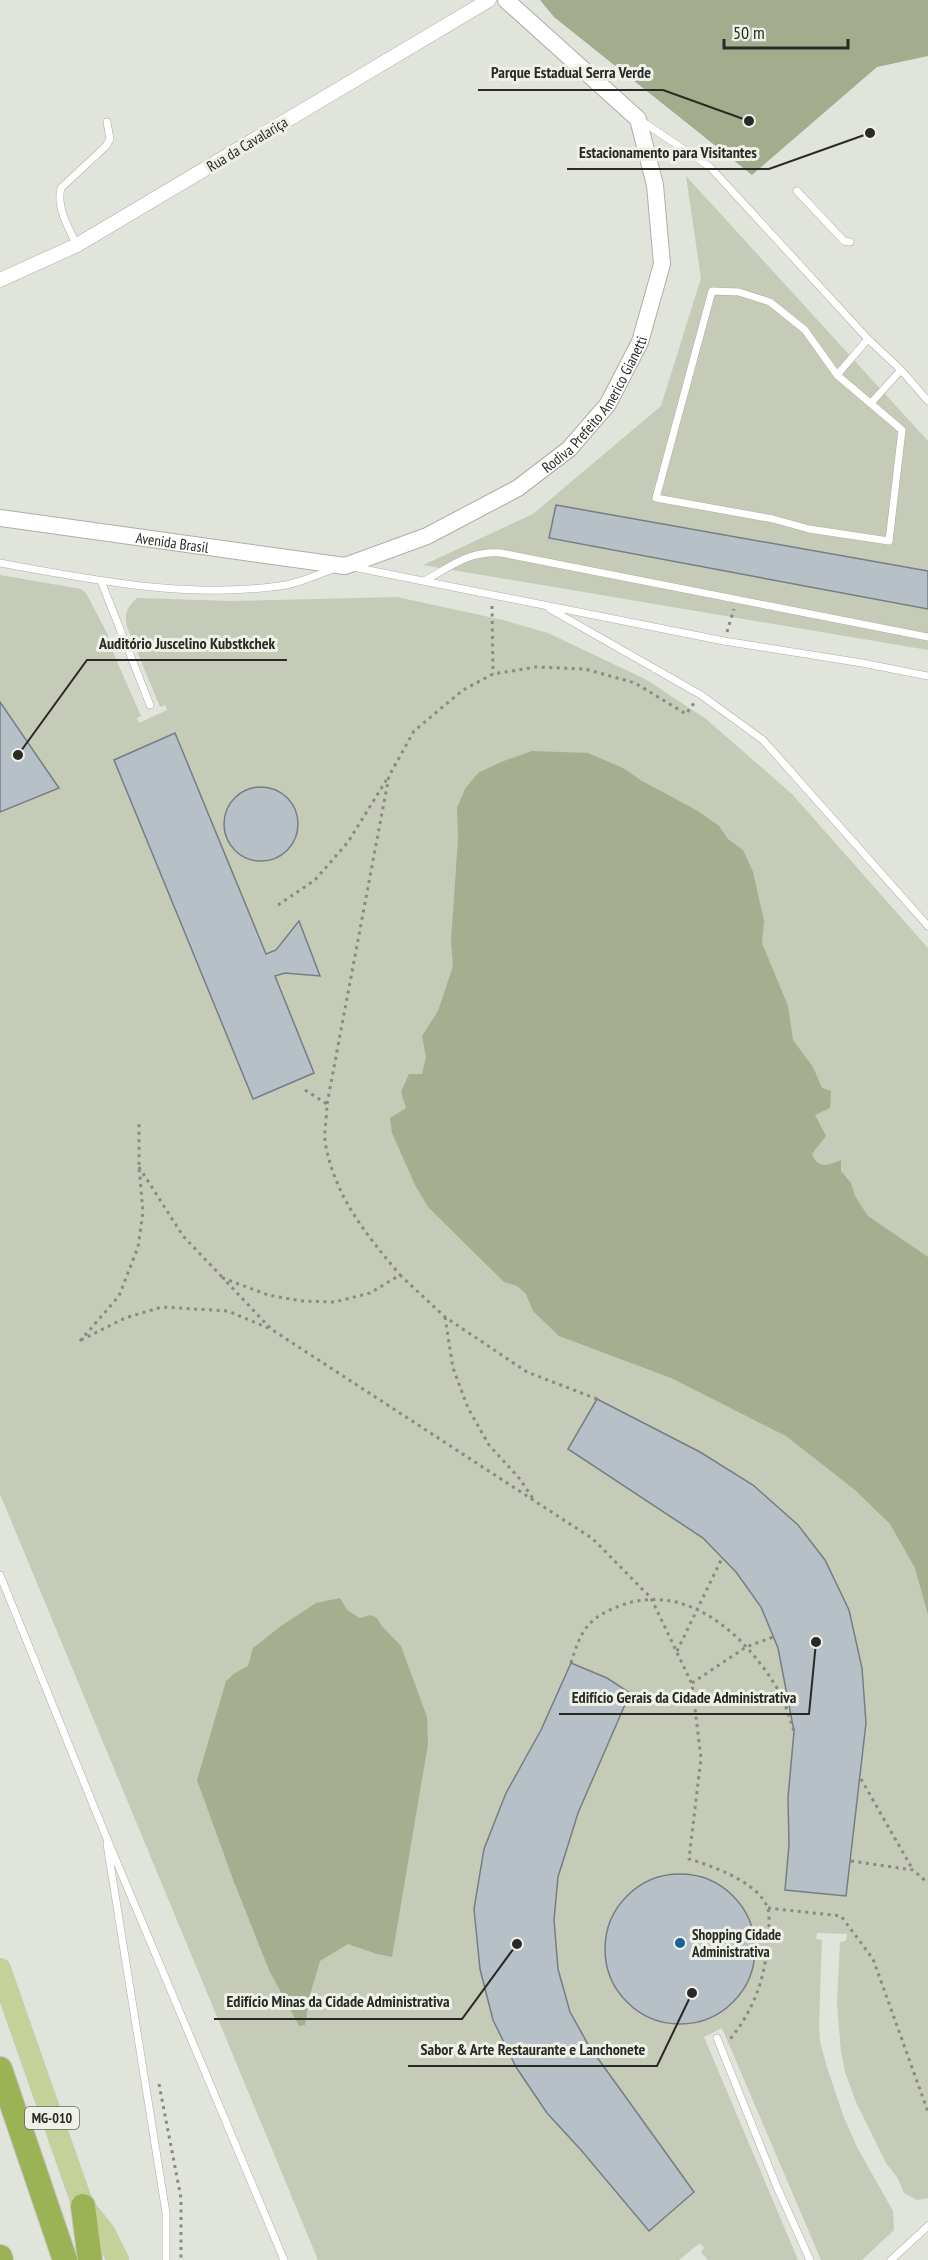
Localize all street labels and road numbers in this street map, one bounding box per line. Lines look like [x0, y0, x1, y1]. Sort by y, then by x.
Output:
street label: Rua da Cavalariça [203, 112, 291, 176]
street label: Rodiva Prefeito Americo Gianetti [537, 334, 651, 476]
street label: Avenida Brasil [135, 528, 210, 557]
road number: MG-010 [25, 2107, 79, 2129]

